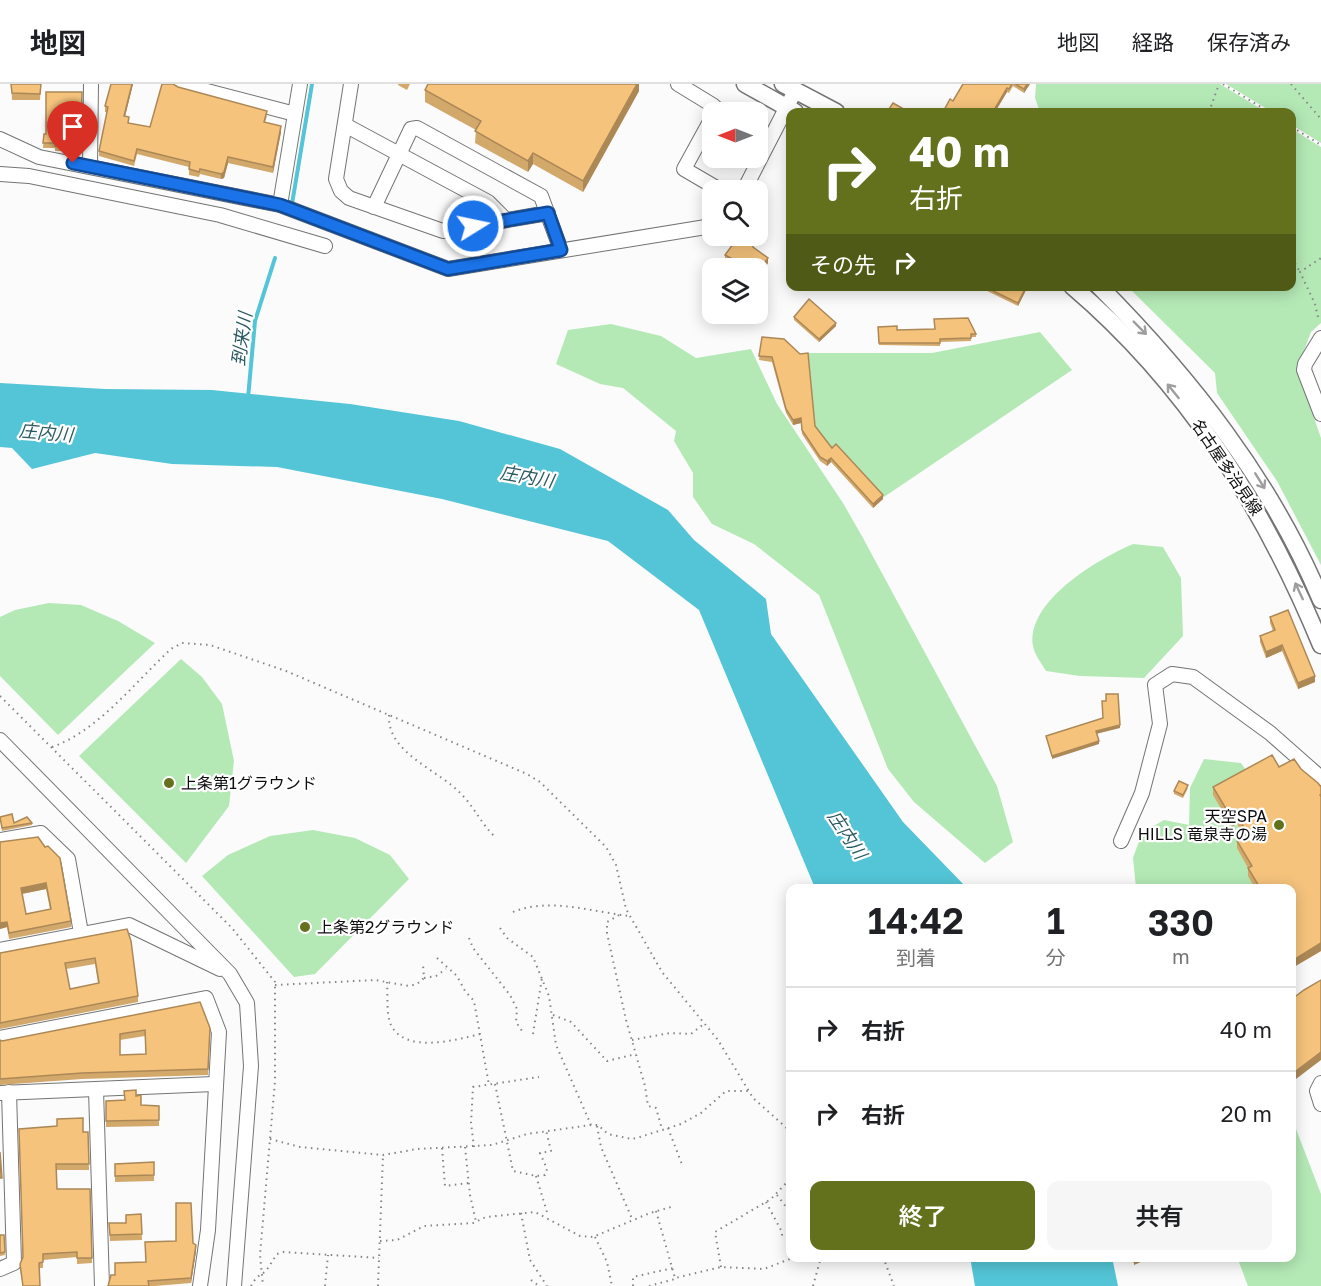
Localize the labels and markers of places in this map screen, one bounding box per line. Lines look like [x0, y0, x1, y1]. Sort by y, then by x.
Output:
pin [47, 101, 98, 163]
place label: 上条第1グラウンド [181, 773, 317, 793]
marker: 上条第1グラウンド [162, 776, 176, 790]
place label: 天空SPA HILLS 竜泉寺の湯 [1138, 806, 1267, 844]
marker: 天空SPA HILLS 竜泉寺の湯 [1272, 818, 1286, 832]
place label: 上条第2グラウンド [317, 917, 454, 937]
marker: 上条第2グラウンド [298, 920, 312, 934]

